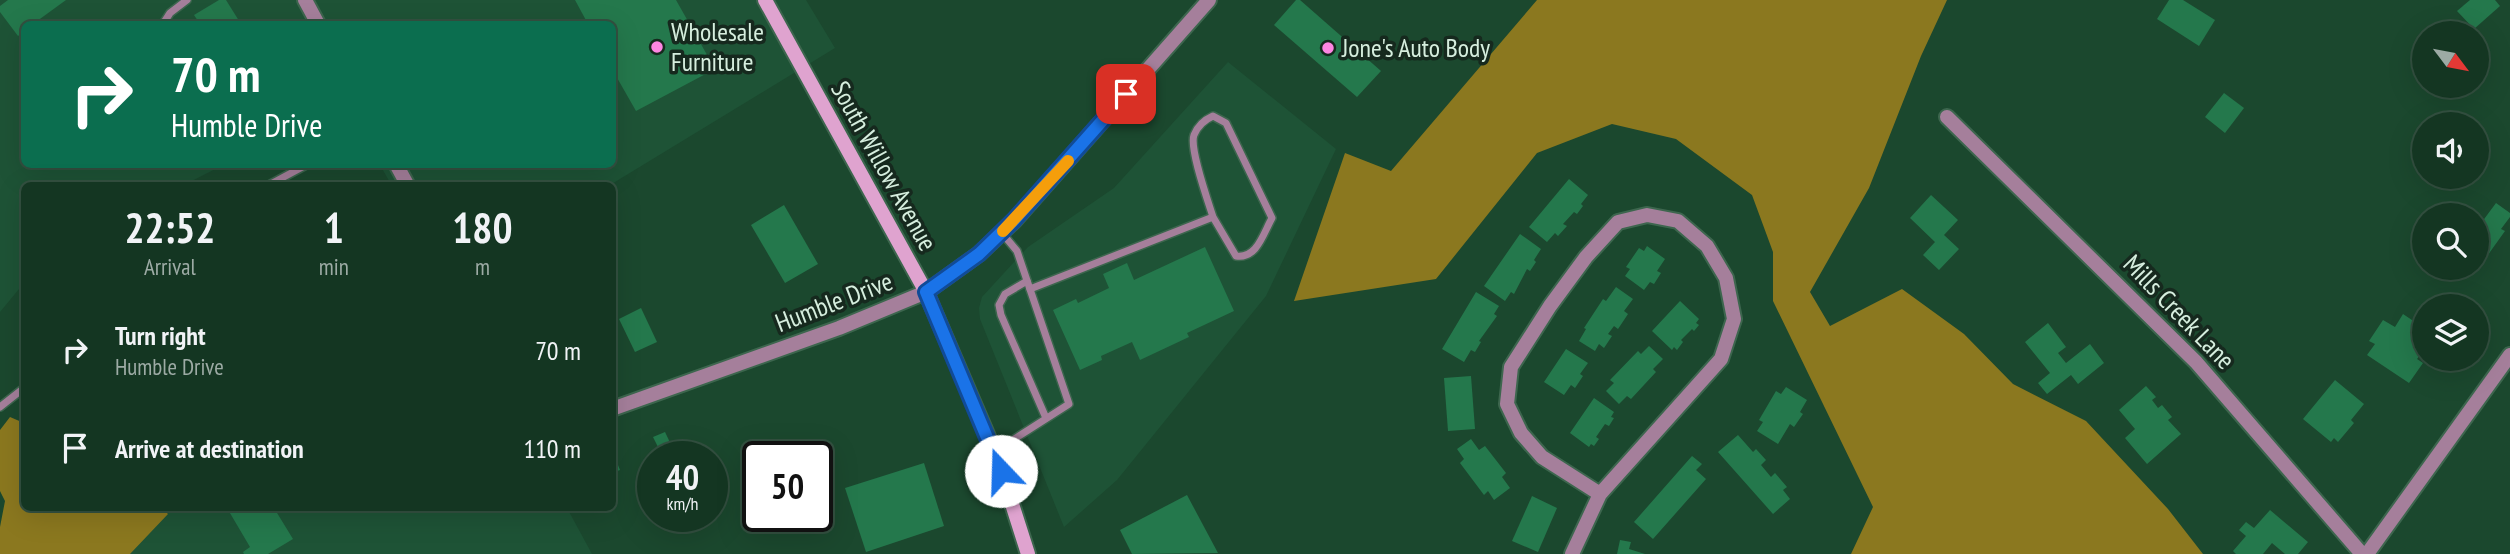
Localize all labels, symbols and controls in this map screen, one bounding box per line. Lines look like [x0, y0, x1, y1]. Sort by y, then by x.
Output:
place label: Wholesale Furniture [671, 15, 764, 78]
north arrow [2412, 21, 2488, 98]
map controls [2412, 21, 2489, 371]
place label: Jone's Auto Body [1341, 31, 1490, 64]
marker: Wholesale Furniture [649, 39, 665, 55]
marker: Jone's Auto Body [1320, 40, 1336, 56]
text: 70 m [171, 42, 260, 106]
icon: right [56, 49, 147, 140]
pin [1096, 64, 1156, 124]
street label: South Willow Avenue [824, 75, 945, 256]
icon: arrive [1107, 75, 1145, 113]
text: Humble Drive [171, 104, 322, 146]
button: sound [2412, 112, 2489, 189]
text: 22:52 [124, 200, 215, 255]
text: 1 [324, 200, 344, 255]
text: 180 [452, 200, 513, 255]
button: search [2412, 203, 2489, 280]
street label: Mills Creek Lane [2117, 247, 2242, 376]
text: Arrival [144, 252, 196, 281]
text: min [319, 252, 349, 281]
text: m [475, 252, 490, 281]
street label: Humble Drive [770, 264, 897, 339]
button: layers [2412, 294, 2489, 371]
text: Turn right [115, 319, 206, 352]
icon: right [56, 331, 94, 369]
text: 70 m [535, 334, 581, 367]
text: Humble Drive [115, 352, 224, 381]
icon: arrive [56, 429, 94, 467]
text: Arrive at destination [115, 432, 304, 465]
text: 110 m [523, 432, 581, 465]
position arrow [964, 434, 1038, 508]
speed limit sign: 50 [742, 441, 833, 532]
text: 40 [666, 454, 699, 500]
text: km/h [667, 492, 698, 515]

